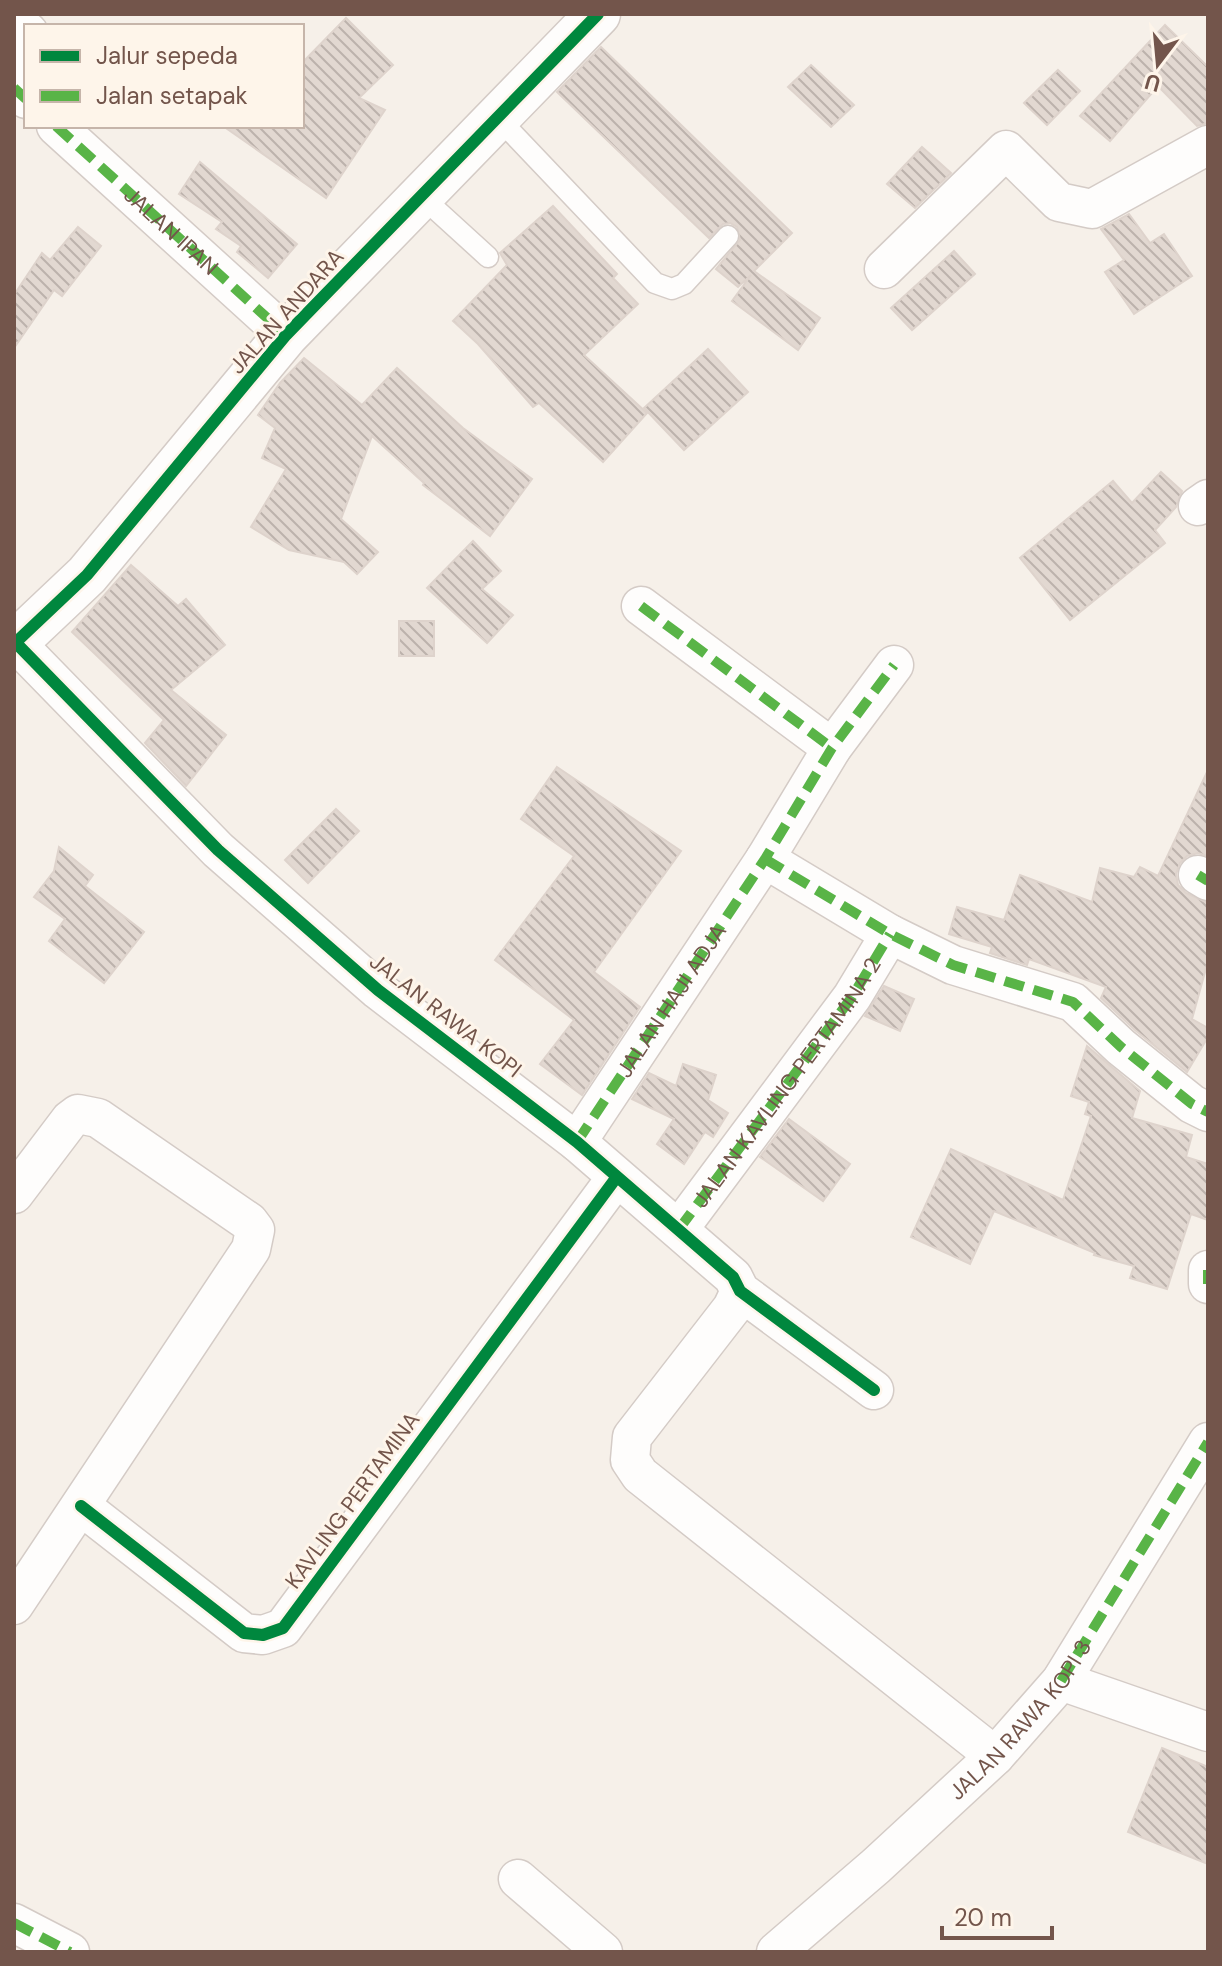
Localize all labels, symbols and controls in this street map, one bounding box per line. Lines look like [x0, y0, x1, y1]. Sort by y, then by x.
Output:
legend [24, 24, 304, 128]
north arrow [1118, 24, 1198, 104]
text: Jalur sepeda [96, 40, 238, 71]
text: U [1141, 67, 1164, 99]
text: Jalan setapak [96, 80, 248, 111]
street label: JALAN IPAN [118, 181, 225, 282]
street label: JALAN ANDARA [223, 243, 350, 380]
street label: JALAN HAJI ADJA [610, 918, 733, 1083]
street label: JALAN RAWA KOPI [364, 947, 528, 1084]
street label: JALAN KAVLING PERTAMINA 2 [686, 952, 887, 1213]
street label: KAVLING PERTAMINA [279, 1406, 426, 1594]
street label: JALAN RAWA KOPI 3 [943, 1634, 1098, 1806]
scale bar [942, 1890, 1052, 1940]
text: 20 m [954, 1902, 1012, 1933]

